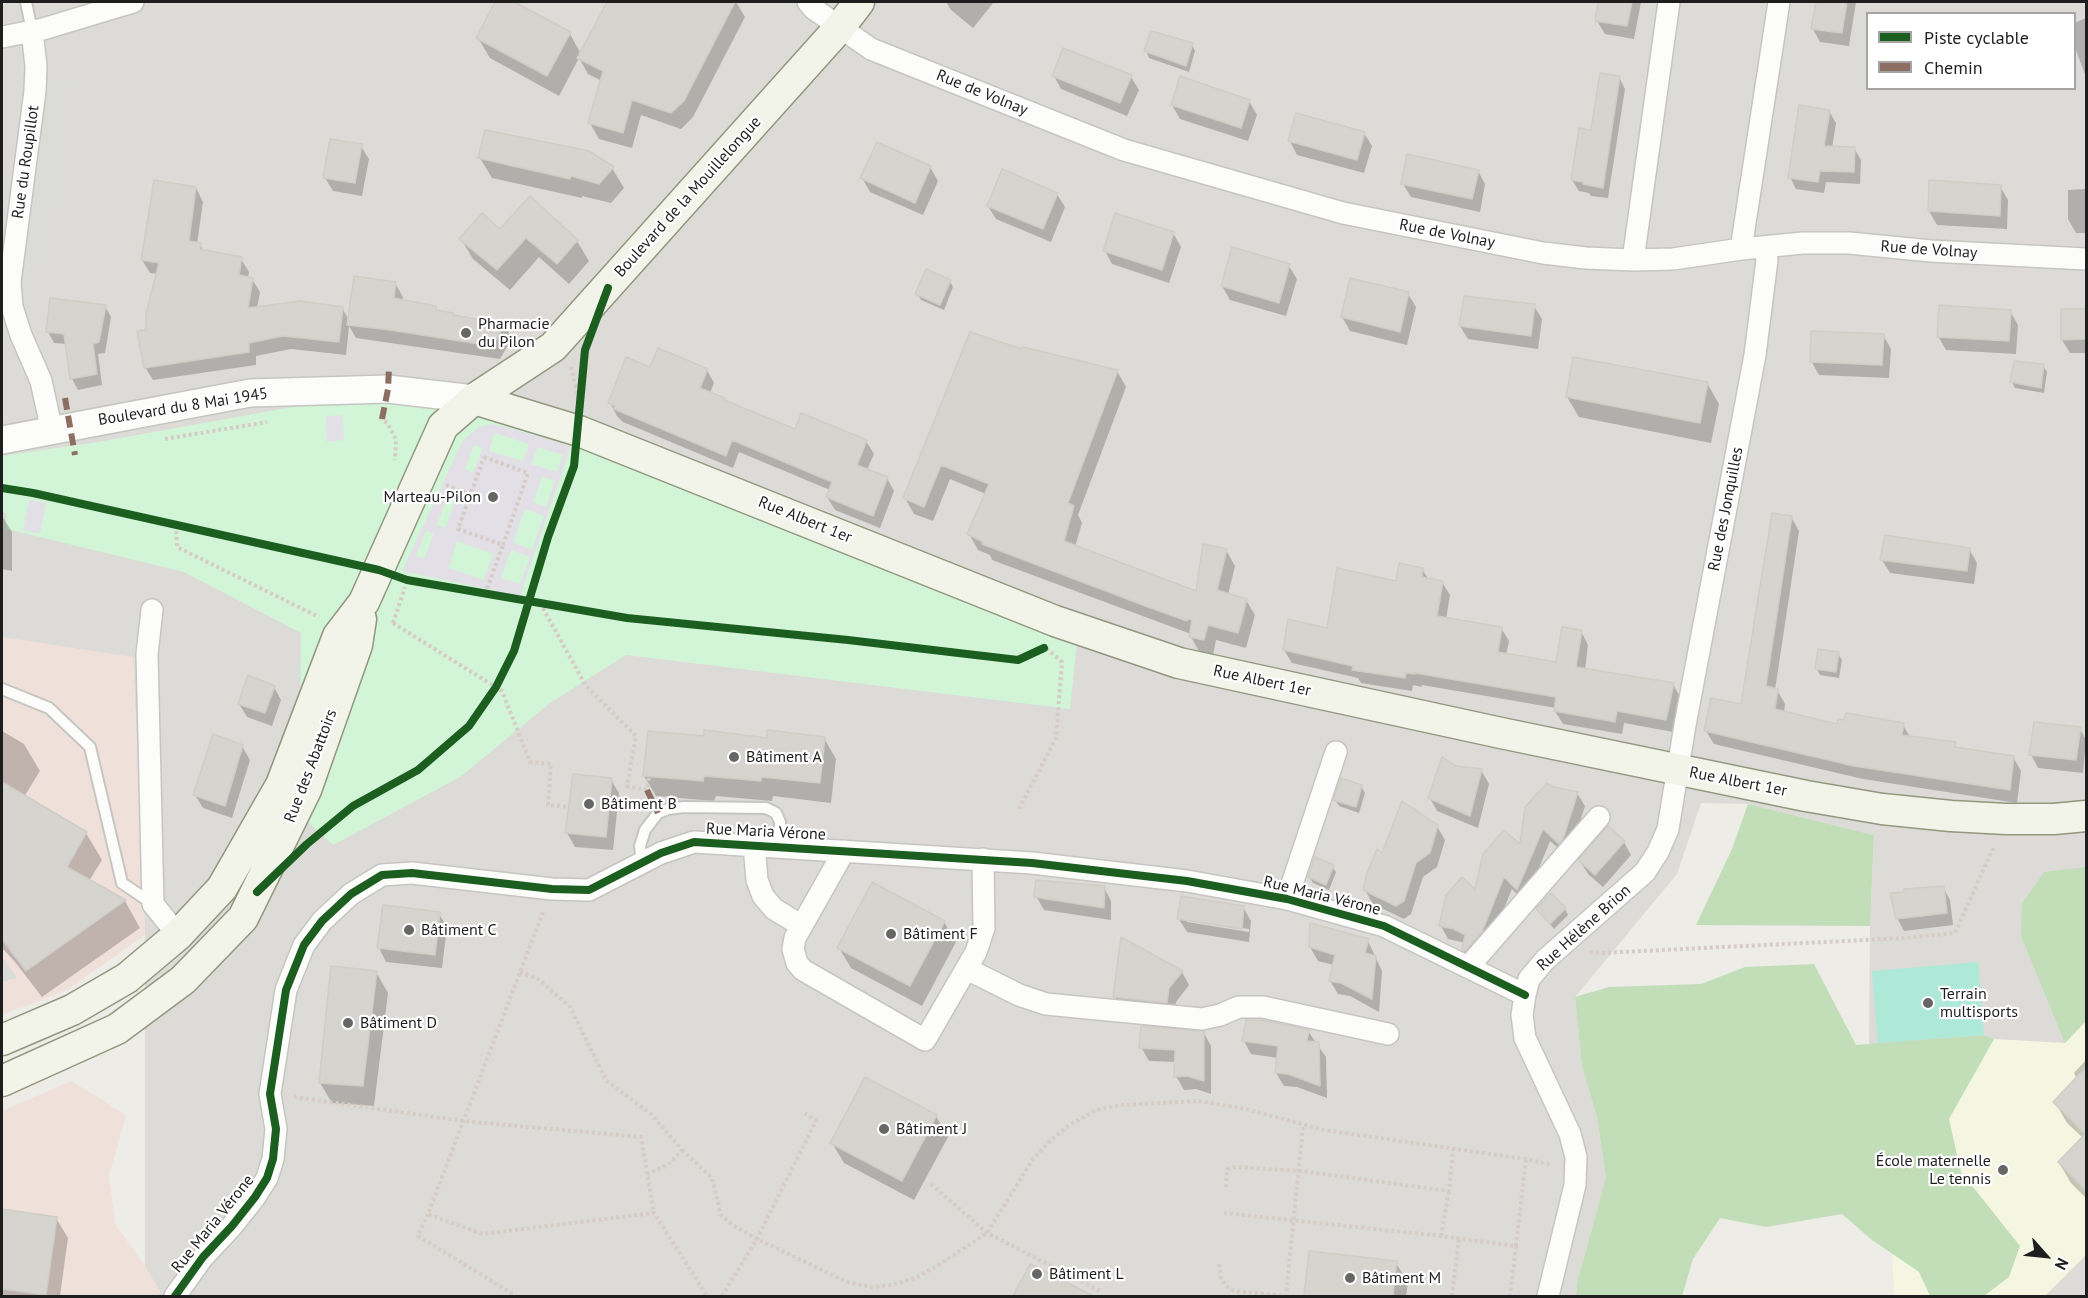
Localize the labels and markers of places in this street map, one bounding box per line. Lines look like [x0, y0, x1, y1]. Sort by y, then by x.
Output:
place label: Pharmacie du Pilon [478, 314, 550, 352]
marker: Pharmacie du Pilon [459, 326, 473, 340]
place label: Marteau-Pilon [384, 487, 481, 507]
marker: Marteau-Pilon [486, 490, 500, 504]
place label: Bâtiment A [746, 747, 822, 767]
marker: Bâtiment A [727, 750, 741, 764]
place label: Bâtiment B [601, 794, 677, 814]
marker: Bâtiment B [582, 797, 596, 811]
place label: Bâtiment C [421, 920, 497, 940]
marker: Bâtiment C [402, 923, 416, 937]
place label: Bâtiment F [903, 924, 978, 944]
marker: Bâtiment F [884, 927, 898, 941]
place label: Terrain multisports [1940, 984, 2018, 1022]
marker: Terrain multisports [1921, 996, 1935, 1010]
place label: Bâtiment D [360, 1013, 437, 1033]
marker: Bâtiment D [341, 1016, 355, 1030]
place label: Bâtiment J [896, 1119, 967, 1139]
marker: Bâtiment J [877, 1122, 891, 1136]
place label: École maternelle Le tennis [1876, 1151, 1991, 1189]
marker: École maternelle Le tennis [1996, 1163, 2010, 1177]
place label: Bâtiment L [1049, 1264, 1124, 1284]
marker: Bâtiment L [1030, 1267, 1044, 1281]
place label: Bâtiment M [1362, 1268, 1441, 1288]
marker: Bâtiment M [1343, 1271, 1357, 1285]

